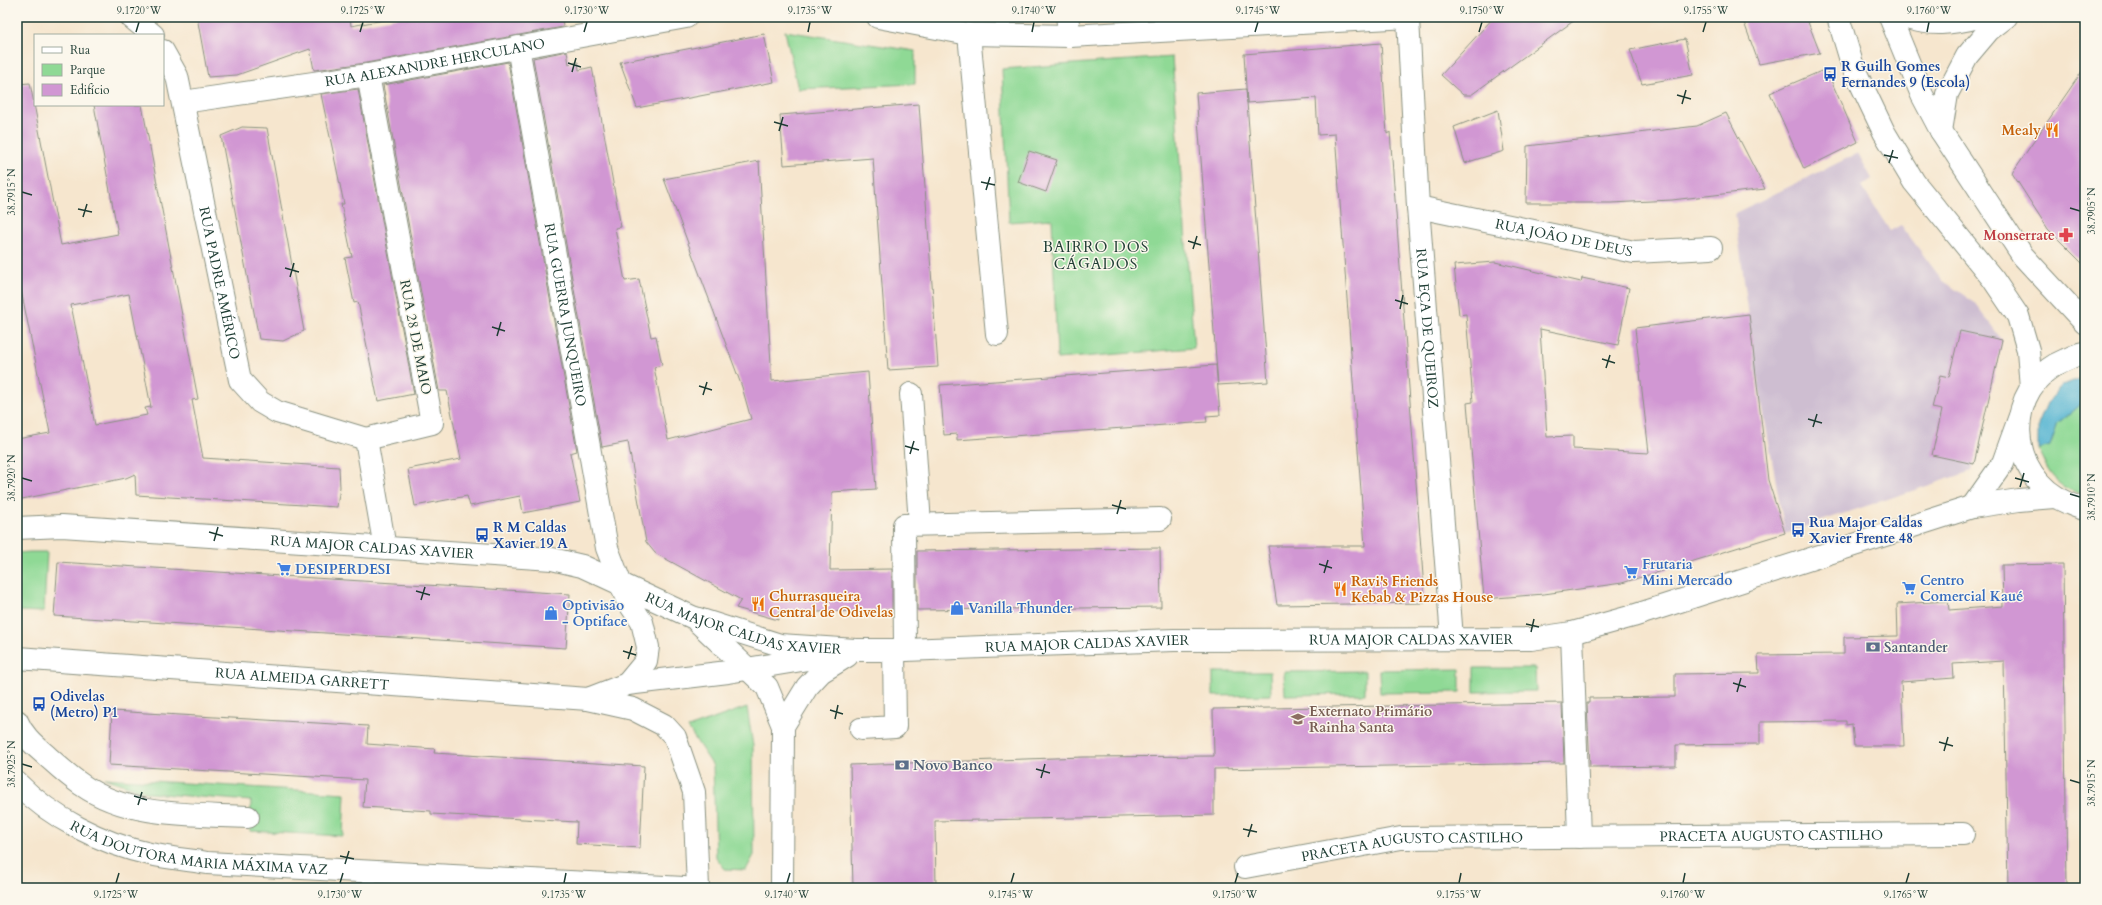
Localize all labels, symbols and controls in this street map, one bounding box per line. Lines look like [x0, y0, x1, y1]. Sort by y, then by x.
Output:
text: 9.1720°W [117, 4, 162, 18]
text: 9.1725°W [341, 4, 386, 18]
text: 9.1730°W [565, 4, 610, 18]
text: 9.1735°W [788, 4, 833, 18]
text: 9.1740°W [1012, 4, 1057, 18]
text: 9.1745°W [1236, 4, 1281, 18]
text: 9.1750°W [1460, 4, 1505, 18]
text: 9.1755°W [1684, 4, 1729, 18]
text: 9.1760°W [1907, 4, 1952, 18]
legend [34, 34, 164, 106]
street label: RUA ALEXANDRE HERCULANO [324, 34, 546, 91]
text: Rua [70, 42, 91, 58]
place label: R Guilh Gomes Fernandes 9 (Escola) [1841, 57, 1970, 92]
text: Parque [70, 62, 105, 78]
bus stop icon: R Guilh Gomes Fernandes 9 (Escola) [1822, 66, 1838, 82]
text: Edifício [70, 82, 110, 98]
place label: Mealy [2001, 121, 2041, 140]
restaurant icon: Mealy [2044, 122, 2060, 138]
text: 38.7915°N [5, 168, 19, 215]
text: 38.7905°N [2085, 187, 2099, 234]
street label: RUA PADRE AMÉRICO [194, 205, 244, 361]
street label: RUA JOÃO DE DEUS [1493, 214, 1634, 261]
street label: RUA GUERRA JUNQUEIRO [539, 222, 591, 408]
place label: Monserrate [1983, 226, 2055, 245]
pharmacy icon: Monserrate [2058, 227, 2074, 243]
district label: BAIRRO DOS CÁGADOS [1043, 237, 1149, 274]
street label: RUA EÇA DE QUEIROZ [1411, 248, 1443, 409]
street label: RUA 28 DE MAIO [395, 278, 436, 396]
text: 38.7920°N [5, 454, 19, 501]
text: 38.7910°N [2085, 473, 2099, 520]
place label: Rua Major Caldas Xavier Frente 48 [1809, 513, 1922, 548]
place label: R M Caldas Xavier 19 A [493, 518, 568, 553]
bus stop icon: Rua Major Caldas Xavier Frente 48 [1790, 522, 1806, 538]
bus stop icon: R M Caldas Xavier 19 A [474, 527, 490, 543]
street label: RUA MAJOR CALDAS XAVIER [270, 531, 475, 564]
place label: Frutaria Mini Mercado [1642, 555, 1732, 590]
place label: DESIPERDESI [295, 560, 391, 579]
supermarket icon: DESIPERDESI [276, 561, 292, 577]
supermarket icon: Frutaria Mini Mercado [1623, 564, 1639, 580]
place label: Centro Comercial Kaué [1920, 571, 2023, 606]
place label: Ravi's Friends Kebab & Pizzas House [1351, 572, 1493, 607]
supermarket icon: Centro Comercial Kaué [1901, 580, 1917, 596]
restaurant icon: Ravi's Friends Kebab & Pizzas House [1332, 581, 1348, 597]
place label: Churrasqueira Central de Odivelas [769, 587, 893, 622]
street label: RUA MAJOR CALDAS XAVIER [642, 588, 842, 659]
place label: Optivisão - Optiface [562, 596, 628, 631]
restaurant icon: Churrasqueira Central de Odivelas [750, 596, 766, 612]
place label: Vanilla Thunder [968, 599, 1073, 618]
shop icon: Vanilla Thunder [949, 600, 965, 616]
shop icon: Optivisão - Optiface [543, 605, 559, 621]
street label: RUA MAJOR CALDAS XAVIER [1309, 630, 1513, 650]
street label: RUA MAJOR CALDAS XAVIER [985, 631, 1189, 657]
place label: Santander [1884, 638, 1948, 657]
bank icon: Santander [1865, 639, 1881, 655]
street label: RUA ALMEIDA GARRETT [214, 663, 390, 695]
place label: Odivelas (Metro) P1 [50, 687, 118, 722]
bus stop icon: Odivelas (Metro) P1 [31, 696, 47, 712]
place label: Externato Primário Rainha Santa [1309, 702, 1432, 737]
school or university icon: Externato Primário Rainha Santa [1290, 711, 1306, 727]
text: 38.7925°N [5, 740, 19, 787]
place label: Novo Banco [913, 756, 993, 775]
bank icon: Novo Banco [894, 757, 910, 773]
text: 38.7915°N [2085, 759, 2099, 806]
street label: RUA DOUTORA MARIA MÁXIMA VAZ [67, 816, 328, 879]
street label: PRACETA AUGUSTO CASTILHO [1660, 826, 1883, 846]
street label: PRACETA AUGUSTO CASTILHO [1300, 828, 1523, 866]
text: 9.1725°W [94, 888, 139, 902]
text: 9.1730°W [318, 888, 363, 902]
text: 9.1735°W [542, 888, 587, 902]
text: 9.1740°W [765, 888, 810, 902]
text: 9.1745°W [989, 888, 1034, 902]
text: 9.1750°W [1213, 888, 1258, 902]
text: 9.1755°W [1437, 888, 1482, 902]
text: 9.1760°W [1661, 888, 1706, 902]
text: 9.1765°W [1884, 888, 1929, 902]

